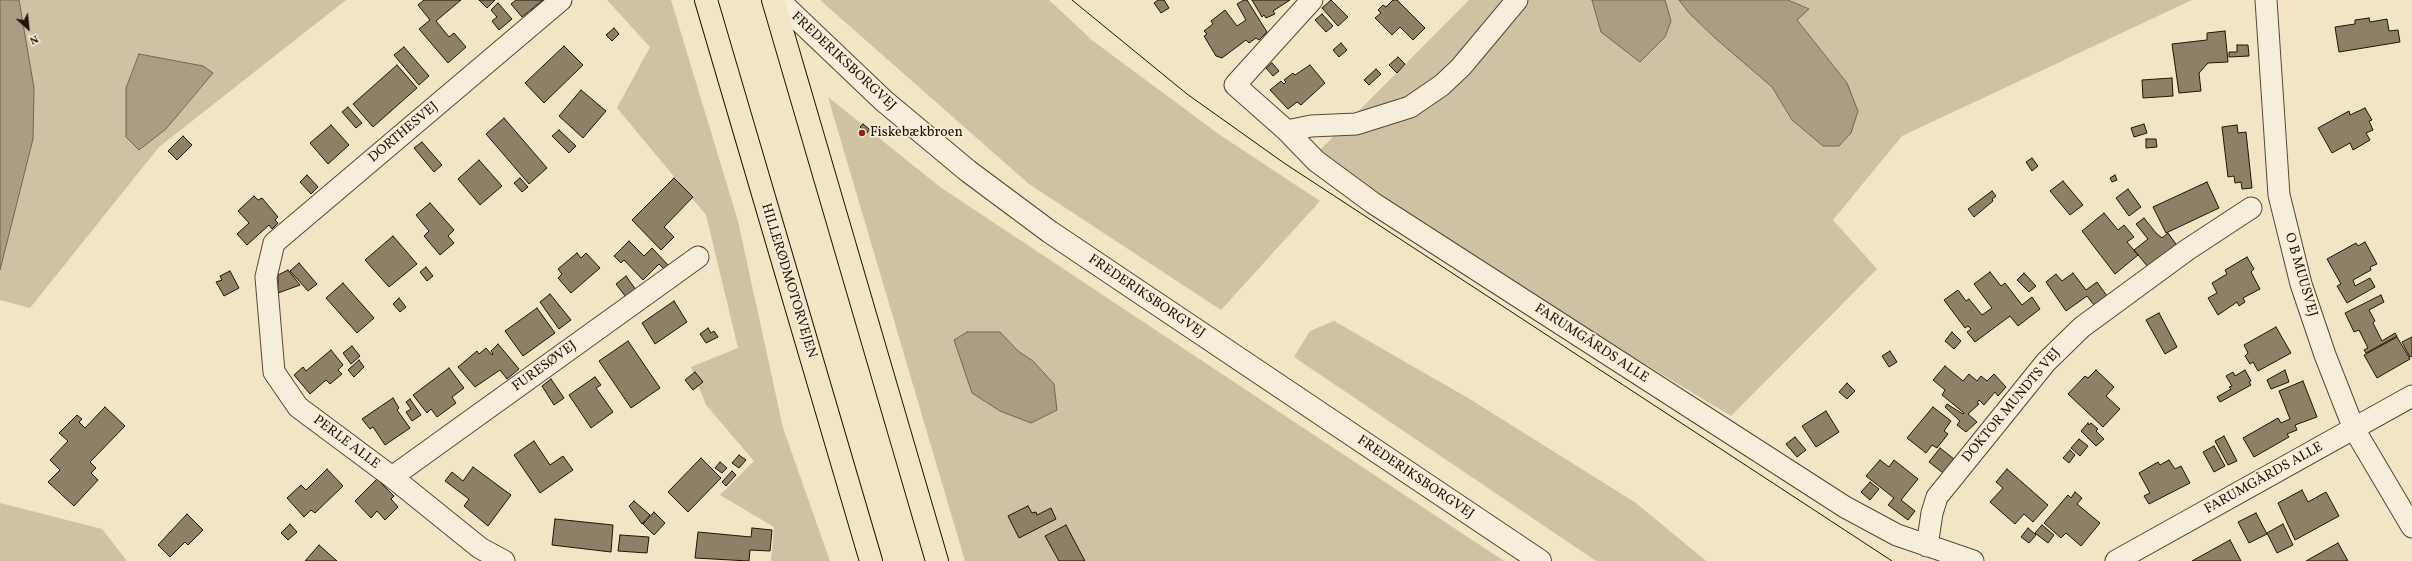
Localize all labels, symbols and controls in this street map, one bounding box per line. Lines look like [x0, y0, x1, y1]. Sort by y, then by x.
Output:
north arrow [8, 8, 48, 48]
street label: FREDERIKSBORGVEJ [787, 9, 899, 115]
text: N [27, 31, 41, 48]
street label: DORTHESVEJ [366, 99, 442, 167]
place label: Fiskebækbroen [870, 125, 963, 141]
marker: Fiskebækbroen [857, 128, 867, 138]
street label: HILLERØDMOTORVEJEN [756, 202, 820, 360]
street label: O B MUUSVEJ [2280, 231, 2320, 319]
street label: FREDERIKSBORGVEJ [1084, 252, 1208, 342]
street label: FARUMGÅRDS ALLE [1531, 301, 1651, 387]
street label: FURESØVEJ [509, 338, 581, 396]
street label: DOKTOR MUNDTS VEJ [1959, 345, 2065, 467]
street label: PERLE ALLE [309, 412, 383, 474]
street label: FREDERIKSBORGVEJ [1353, 433, 1477, 523]
street label: FARUMGÅRDS ALLE [2202, 439, 2326, 519]

